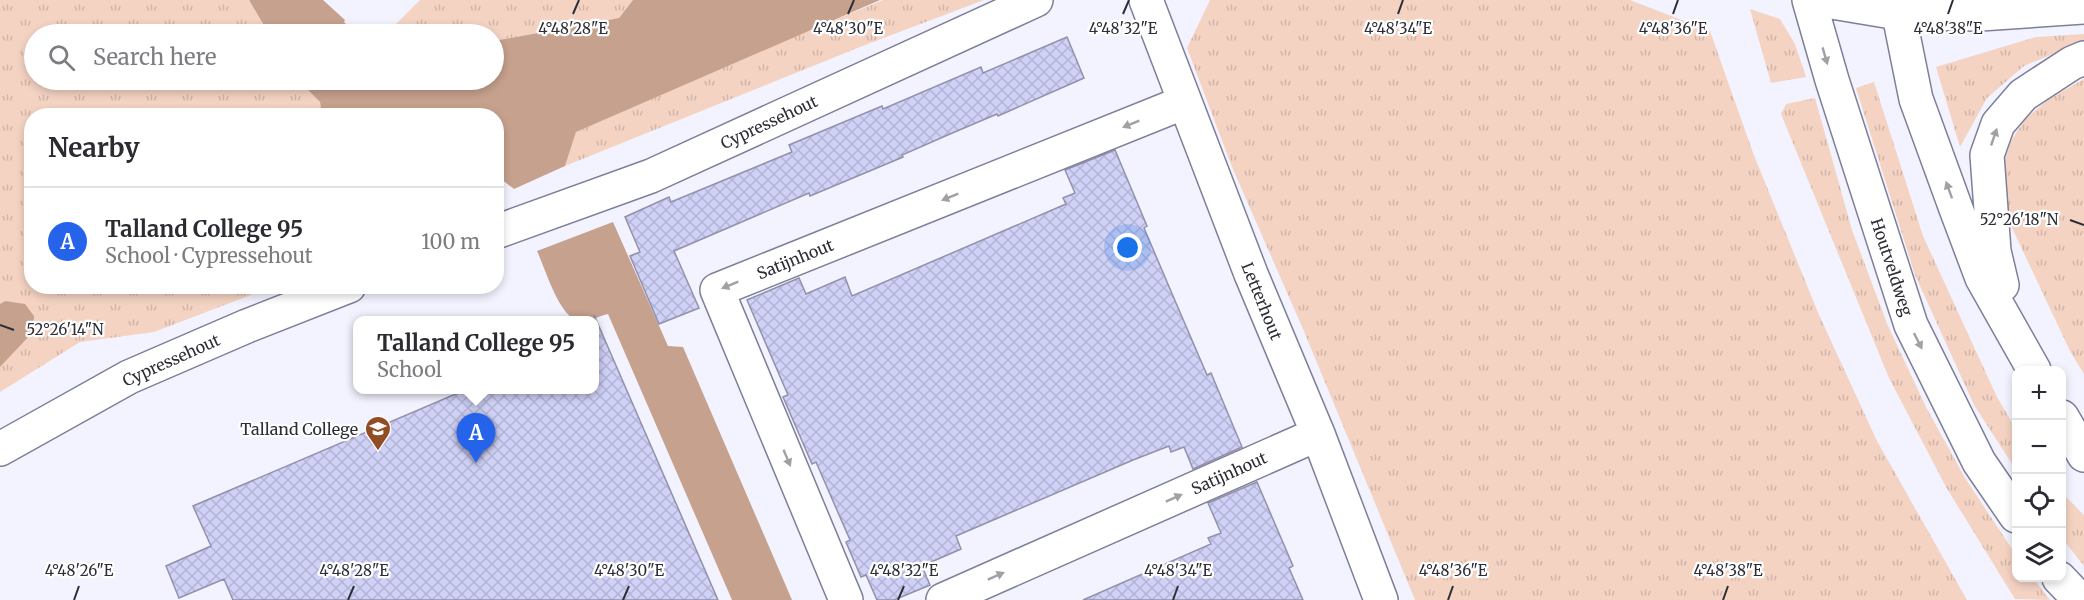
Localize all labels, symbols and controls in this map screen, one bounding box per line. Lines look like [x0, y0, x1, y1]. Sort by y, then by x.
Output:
text: 4°48'28"E [538, 19, 608, 38]
text: 4°48'30"E [813, 19, 883, 38]
text: 4°48'32"E [1089, 19, 1158, 38]
text: 4°48'34"E [1364, 19, 1432, 38]
text: 4°48'36"E [1639, 19, 1708, 38]
text: 4°48'38"E [1913, 19, 1983, 38]
search box [24, 24, 504, 90]
icon: search [45, 41, 78, 74]
text: Search here [93, 43, 216, 71]
one-way arrow [1821, 47, 1830, 65]
street label: Cypressehout [717, 91, 821, 153]
one-way arrow [1121, 119, 1139, 129]
one-way arrow [1989, 128, 1999, 146]
text: Nearby [48, 131, 140, 164]
one-way arrow [1943, 180, 1953, 198]
one-way arrow [940, 192, 958, 202]
text: 52°26'18"N [1980, 210, 2059, 229]
text: Talland College 95 [105, 215, 303, 243]
street label: Houtveldweg [1867, 216, 1917, 319]
text: A [60, 229, 75, 254]
text: 100 m [421, 229, 480, 254]
your location [1113, 233, 1142, 262]
street label: Satijnhout [754, 234, 837, 283]
text: School · Cypressehout [105, 243, 313, 268]
street label: Letterhout [1237, 259, 1287, 343]
one-way arrow [721, 281, 739, 290]
popup [353, 316, 599, 394]
text: 52°26'14"N [26, 320, 104, 339]
street label: Cypressehout [119, 329, 224, 390]
text: Talland College 95 [377, 329, 575, 357]
one-way arrow [1914, 333, 1923, 350]
text: School [377, 357, 442, 382]
map controls [2012, 366, 2066, 582]
button: + [2012, 366, 2066, 420]
school or university icon: Talland College [363, 414, 393, 452]
pin: A [456, 414, 496, 463]
place label: Talland College [240, 419, 358, 439]
button: − [2012, 420, 2066, 474]
street label: Satijnhout [1188, 447, 1271, 499]
one-way arrow [782, 449, 792, 467]
button: locate [2012, 474, 2066, 528]
one-way arrow [1166, 493, 1183, 502]
button: layers [2012, 528, 2066, 582]
text: 4°48'26"E [45, 561, 114, 580]
text: 4°48'28"E [319, 561, 389, 580]
text: 4°48'30"E [594, 561, 664, 580]
text: 4°48'32"E [870, 561, 939, 580]
text: 4°48'34"E [1144, 561, 1212, 580]
text: 4°48'36"E [1419, 561, 1488, 580]
text: 4°48'38"E [1693, 561, 1763, 580]
one-way arrow [987, 571, 1005, 581]

